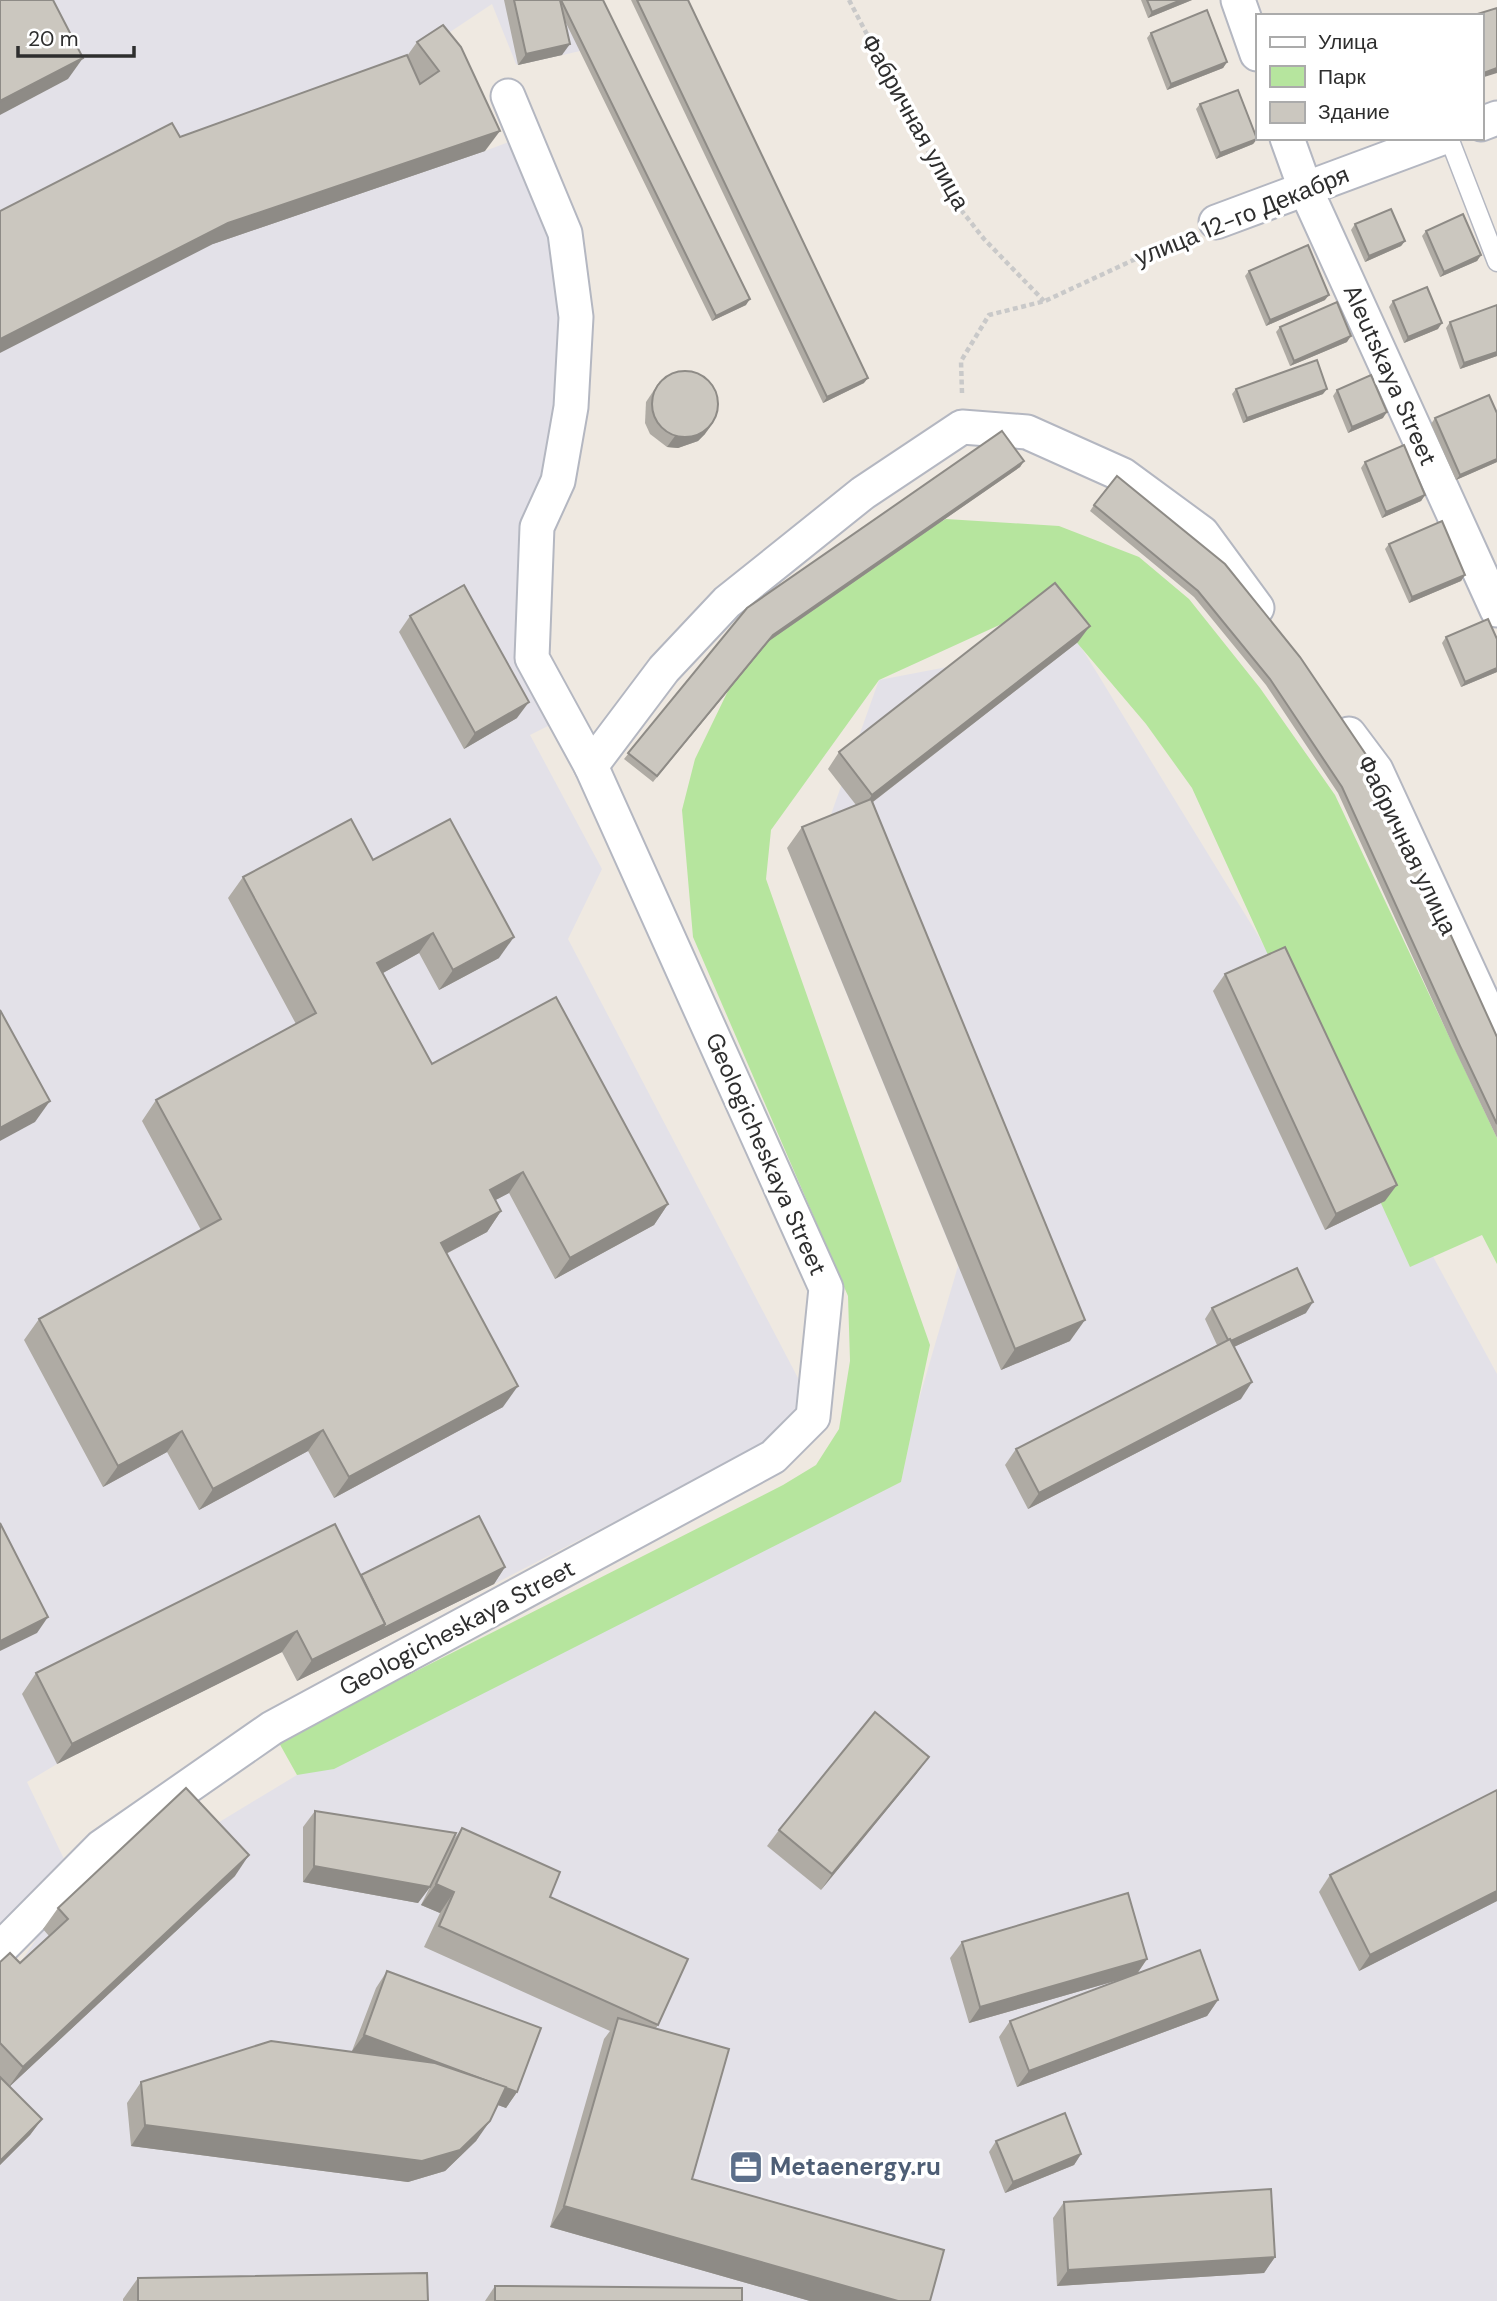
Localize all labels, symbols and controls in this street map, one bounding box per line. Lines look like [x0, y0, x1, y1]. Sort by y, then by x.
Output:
scale bar [18, 14, 133, 58]
legend [1256, 14, 1483, 140]
text: 20 m [28, 25, 79, 53]
street label: Фабричная улица [854, 28, 977, 216]
text: Улица [1318, 28, 1378, 56]
text: Парк [1318, 63, 1366, 91]
text: Здание [1318, 98, 1390, 126]
street label: улица 12-го Декабря [1130, 158, 1354, 273]
street label: Aleutskaya Street [1337, 279, 1444, 470]
street label: Фабричная улица [1350, 750, 1465, 940]
street label: Geologicheskaya Street [699, 1028, 834, 1280]
street label: Geologicheskaya Street [334, 1552, 580, 1703]
office icon: Metaenergy.ru [727, 2148, 765, 2186]
place label: Metaenergy.ru [770, 2151, 941, 2182]

